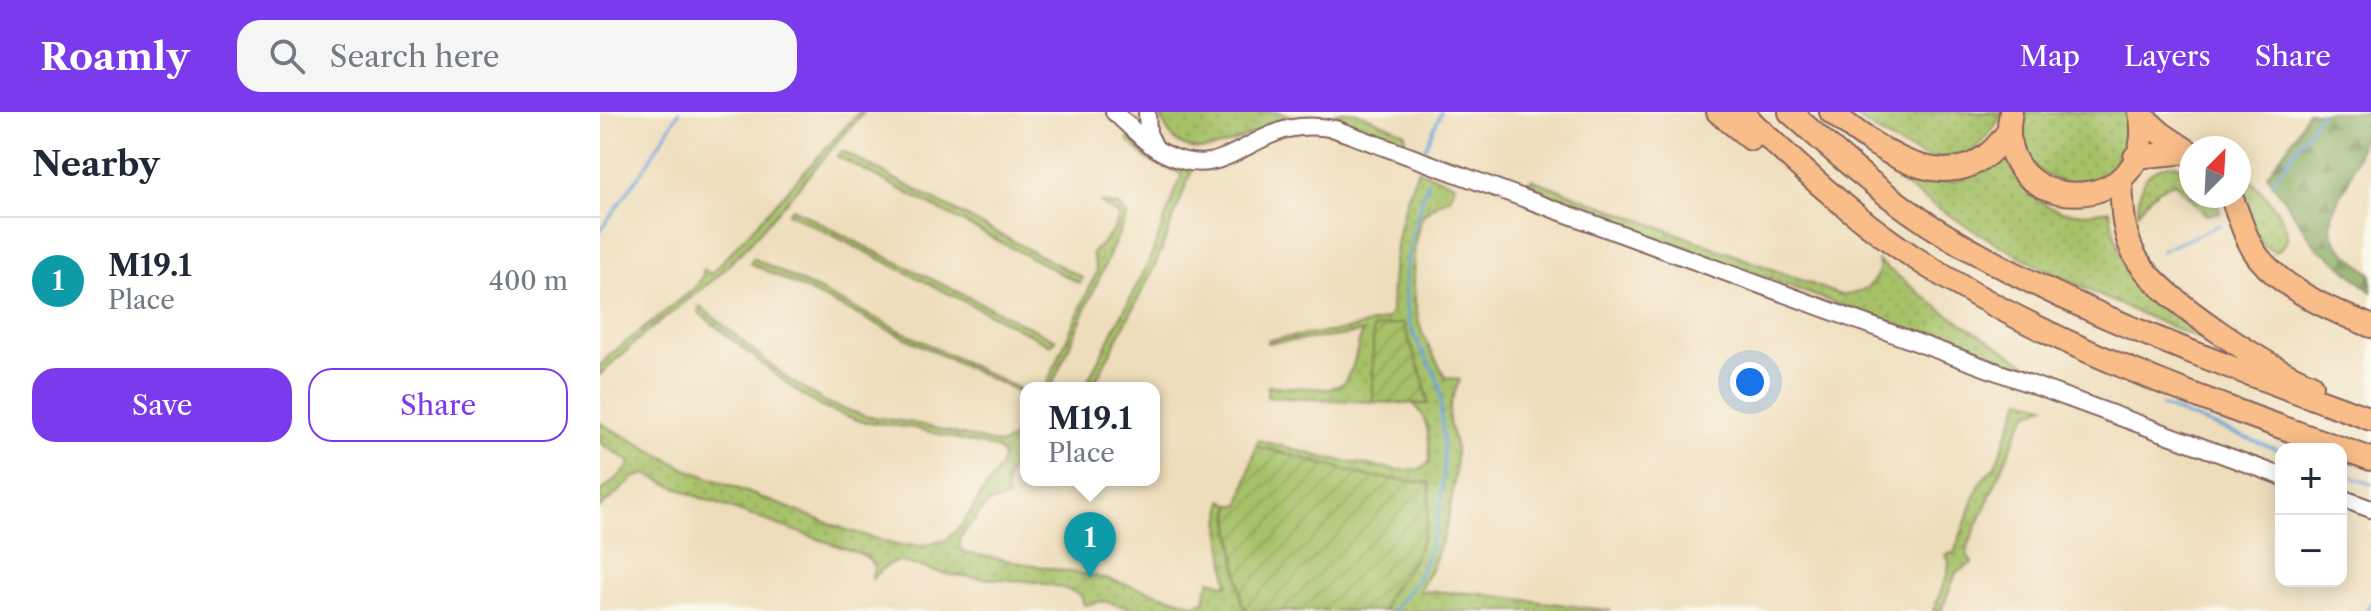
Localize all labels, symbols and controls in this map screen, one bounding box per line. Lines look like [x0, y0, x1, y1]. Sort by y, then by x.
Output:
search box [237, 20, 797, 92]
text: Roamly [40, 33, 189, 80]
icon: search [265, 34, 309, 78]
text: Search here [329, 38, 499, 75]
text: Map [2020, 39, 2080, 73]
text: Layers [2124, 39, 2211, 73]
text: Share [2255, 39, 2331, 73]
north arrow [2179, 136, 2251, 208]
text: Nearby [32, 143, 160, 185]
text: M19.1 [108, 247, 192, 284]
text: 1 [52, 265, 64, 297]
text: 400 m [489, 265, 568, 297]
text: Place [108, 284, 175, 316]
your location [1730, 362, 1770, 402]
button: Save [32, 368, 292, 442]
button: Share [308, 368, 568, 442]
popup [1020, 382, 1160, 486]
text: M19.1 [1048, 400, 1132, 437]
text: Place [1048, 437, 1115, 469]
map controls [2275, 443, 2347, 587]
button: + [2275, 443, 2347, 515]
pin: 1 [1064, 512, 1116, 578]
button: − [2275, 515, 2347, 587]

